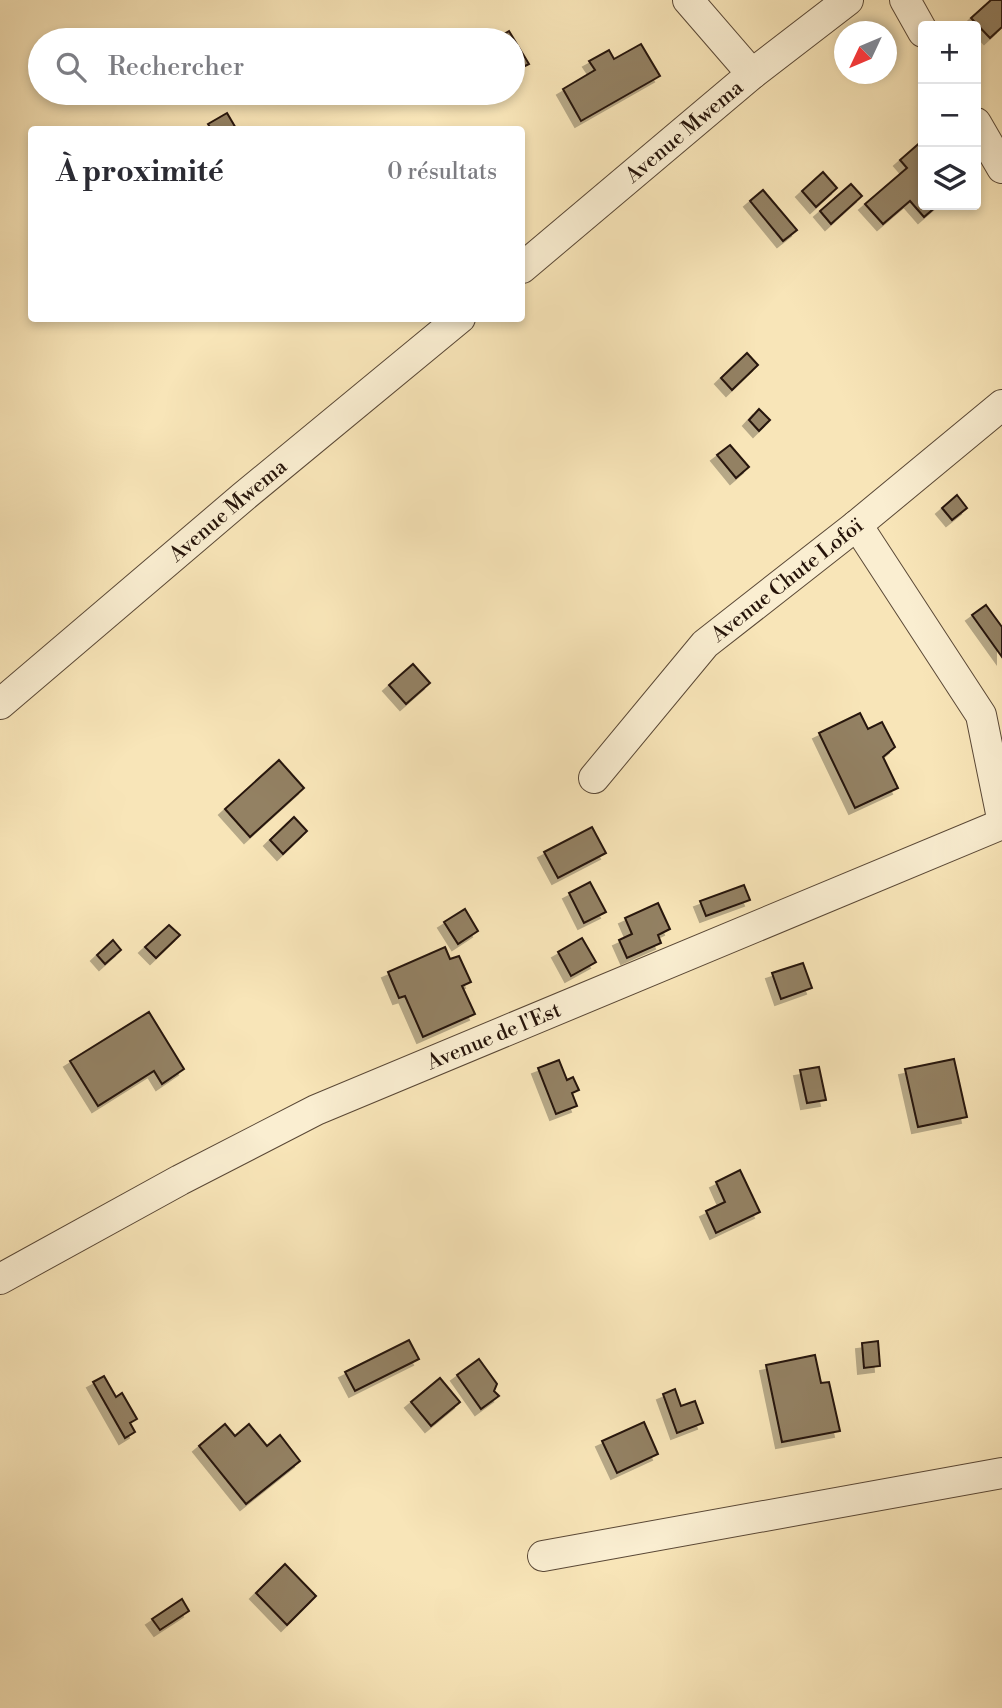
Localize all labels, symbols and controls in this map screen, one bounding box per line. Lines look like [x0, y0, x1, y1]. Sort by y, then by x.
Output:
north arrow [834, 21, 897, 84]
map controls [918, 21, 981, 210]
button: + [918, 21, 981, 84]
search box [28, 28, 525, 105]
icon: search [52, 48, 90, 86]
text: Rechercher [108, 51, 244, 83]
street label: Avenue Mwema [620, 75, 749, 190]
button: − [918, 84, 981, 147]
button: layers [918, 147, 981, 210]
text: À proximité [56, 153, 224, 191]
text: 0 résultats [387, 158, 497, 186]
street label: Avenue Mwema [163, 454, 293, 569]
street label: Avenue Chute Lofoï [705, 513, 869, 649]
street label: Avenue de l'Est [422, 997, 566, 1077]

